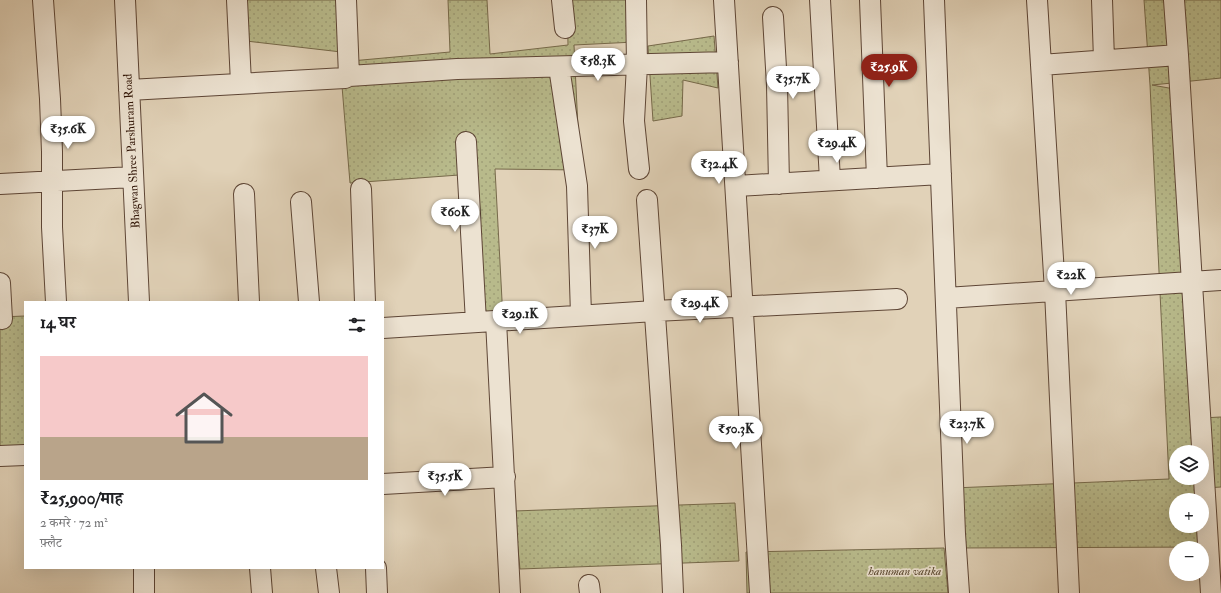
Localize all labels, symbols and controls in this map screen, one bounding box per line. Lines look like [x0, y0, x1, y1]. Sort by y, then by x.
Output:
pin: ₹58.3K [565, 48, 631, 82]
text: ₹58.3K [580, 53, 616, 69]
pin: ₹25.9K [856, 54, 922, 88]
text: ₹25.9K [870, 59, 908, 75]
pin: ₹35.7K [760, 66, 826, 100]
text: ₹35.7K [776, 71, 810, 87]
street label: Bhagwan Shree Parshuram Road [120, 73, 144, 229]
pin: ₹35.6K [35, 116, 101, 150]
text: ₹35.6K [50, 121, 86, 137]
pin: ₹29.4K [804, 130, 870, 164]
text: ₹29.4K [817, 135, 857, 151]
pin: ₹32.4K [686, 151, 752, 185]
text: ₹32.4K [700, 156, 738, 172]
pin: ₹60K [431, 199, 479, 233]
text: ₹60K [440, 204, 470, 220]
pin: ₹37K [571, 216, 619, 250]
text: ₹37K [581, 221, 609, 237]
pin: ₹22K [1047, 262, 1095, 296]
text: ₹22K [1056, 267, 1086, 283]
pin: ₹29.4K [667, 290, 733, 324]
text: ₹29.4K [680, 295, 720, 311]
pin: ₹29.1K [487, 301, 553, 335]
text: ₹29.1K [502, 306, 538, 322]
text: 14 घर [40, 312, 76, 333]
icon: filters [346, 314, 368, 336]
icon: home [168, 382, 240, 454]
pin: ₹23.7K [934, 411, 1000, 445]
pin: ₹50.3K [703, 416, 769, 450]
text: ₹23.7K [949, 416, 985, 432]
text: ₹50.3K [718, 421, 754, 437]
map controls [1169, 445, 1209, 581]
button: layers [1169, 445, 1209, 485]
pin: ₹35.5K [412, 463, 478, 497]
text: ₹35.5K [428, 468, 462, 484]
text: ₹25,900/माह [40, 488, 123, 509]
button: + [1169, 493, 1209, 533]
text: 2 कमरे · 72 m² [40, 515, 108, 531]
text: फ़्लैट [40, 535, 62, 551]
button: − [1169, 541, 1209, 581]
park label: hanuman vatika [868, 564, 942, 579]

